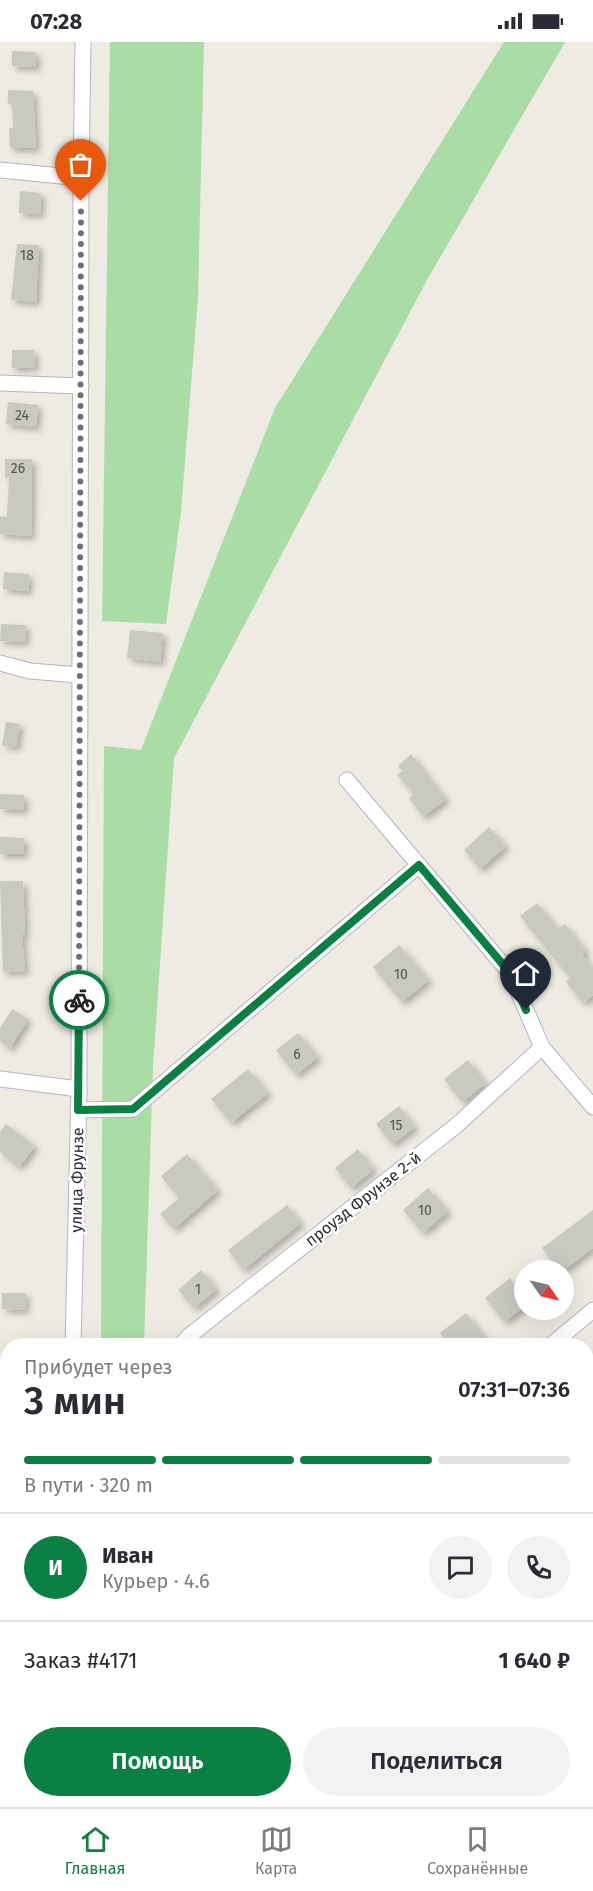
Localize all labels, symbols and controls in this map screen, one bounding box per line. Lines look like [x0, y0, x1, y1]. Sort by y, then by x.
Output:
text: 07:28 [30, 8, 82, 35]
pin [55, 139, 106, 201]
icon: bag [64, 148, 97, 181]
house number: 18 [20, 247, 34, 264]
house number: 24 [15, 407, 30, 424]
house number: 26 [11, 460, 25, 477]
pin [500, 948, 551, 1010]
icon: home [509, 957, 542, 990]
house number: 10 [394, 966, 408, 983]
courier [49, 970, 109, 1030]
icon: bike [63, 984, 96, 1017]
house number: 6 [293, 1046, 301, 1063]
house number: 15 [389, 1117, 403, 1134]
street label: улица Фрунзе [67, 1127, 87, 1233]
street label: проузд Фрунзе 2-й [301, 1148, 425, 1250]
house number: 10 [418, 1202, 432, 1219]
north arrow [514, 1260, 574, 1320]
map controls [514, 1260, 574, 1320]
house number: 1 [195, 1281, 201, 1298]
text: Прибудет через [24, 1355, 173, 1379]
text: 07:31–07:36 [458, 1376, 570, 1403]
text: 3 мин [24, 1378, 126, 1424]
text: В пути · 320 m [24, 1473, 153, 1497]
button: chat [429, 1536, 492, 1599]
button: phone [507, 1536, 570, 1599]
text: Иван [102, 1542, 154, 1569]
text: И [48, 1554, 63, 1581]
text: Курьер · 4.6 [102, 1569, 210, 1593]
text: Заказ #4171 [24, 1647, 138, 1674]
text: 1 640 ₽ [499, 1647, 570, 1674]
button: Помощь [24, 1727, 291, 1796]
button: Поделиться [303, 1727, 570, 1796]
tab: Главная [65, 1823, 125, 1878]
tab: Карта [255, 1823, 297, 1878]
tab: Сохранённые [427, 1823, 528, 1878]

